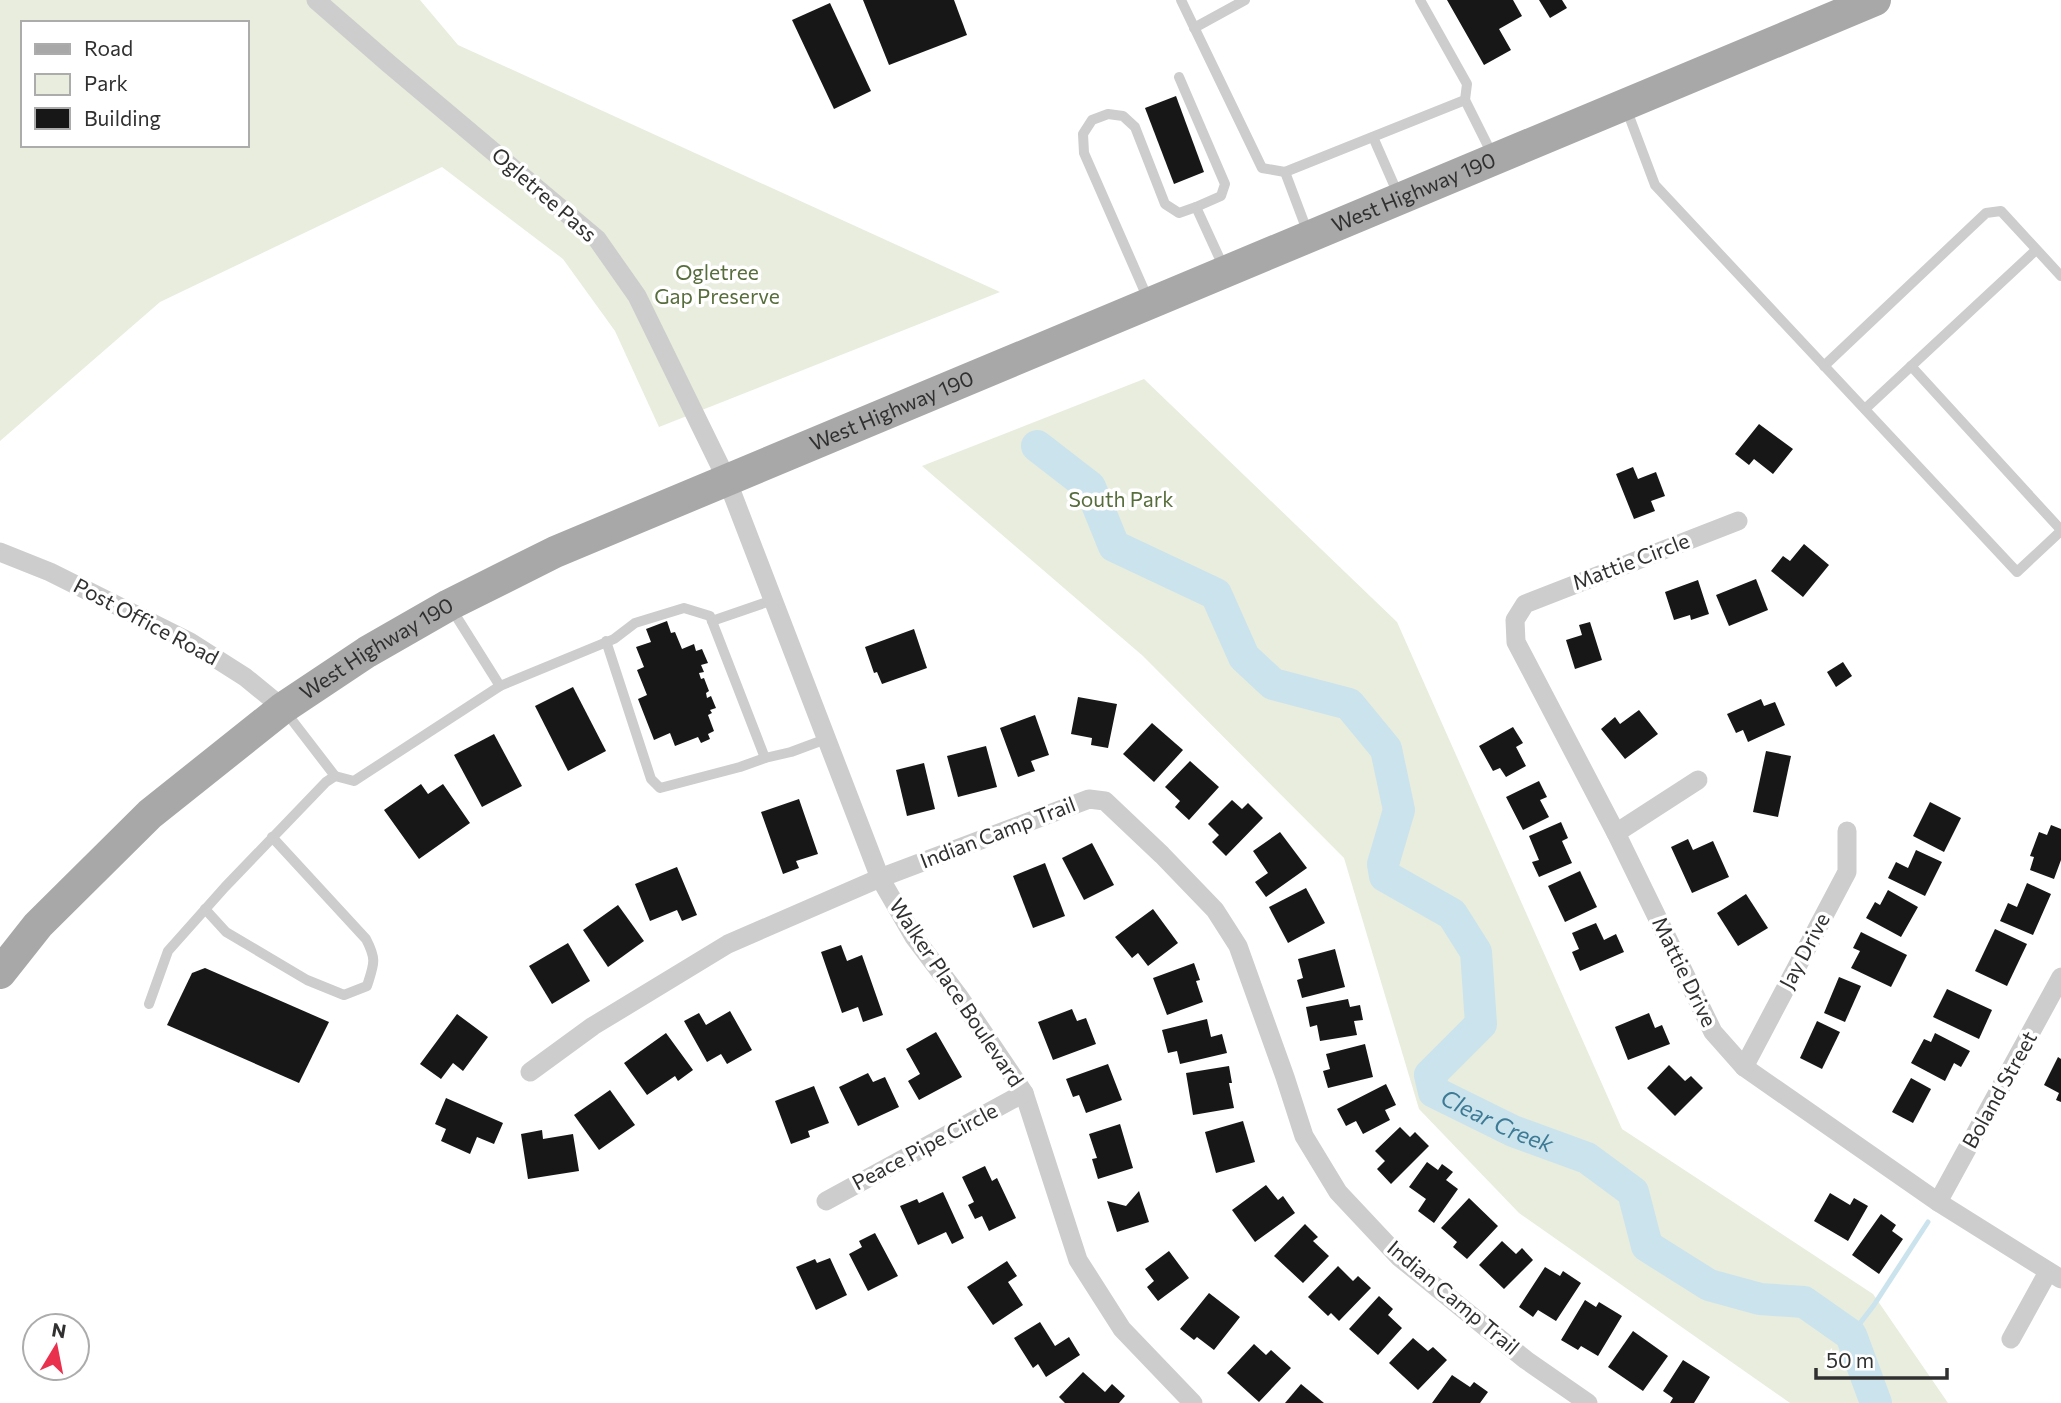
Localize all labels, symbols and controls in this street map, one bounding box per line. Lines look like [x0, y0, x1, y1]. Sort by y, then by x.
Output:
legend [21, 21, 248, 147]
text: Road [84, 35, 133, 60]
text: Park [84, 70, 128, 95]
text: Building [84, 105, 161, 130]
street label: Ogletree Pass [487, 142, 603, 246]
street label: West Highway 190 [1328, 146, 1499, 237]
park label: Ogletree Gap Preserve [654, 259, 780, 308]
street label: West Highway 190 [806, 364, 977, 455]
park label: South Park [1068, 486, 1174, 511]
street label: Mattie Circle [1568, 527, 1692, 594]
street label: Post Office Road [70, 572, 223, 669]
street label: West Highway 190 [295, 591, 457, 704]
street label: Indian Camp Trail [916, 791, 1079, 873]
street label: Walker Place Boulevard [885, 893, 1030, 1091]
street label: Jay Drive [1773, 908, 1834, 993]
street label: Mattie Drive [1648, 912, 1723, 1030]
street label: Boland Street [1956, 1026, 2041, 1152]
water label: Clear Creek [1437, 1083, 1558, 1158]
street label: Peace Pipe Circle [847, 1097, 1001, 1195]
street label: Indian Camp Trail [1383, 1235, 1525, 1359]
north arrow [21, 1312, 91, 1382]
text: N [50, 1317, 68, 1342]
scale bar [1816, 1336, 1947, 1380]
text: 50 m [1826, 1347, 1874, 1372]

